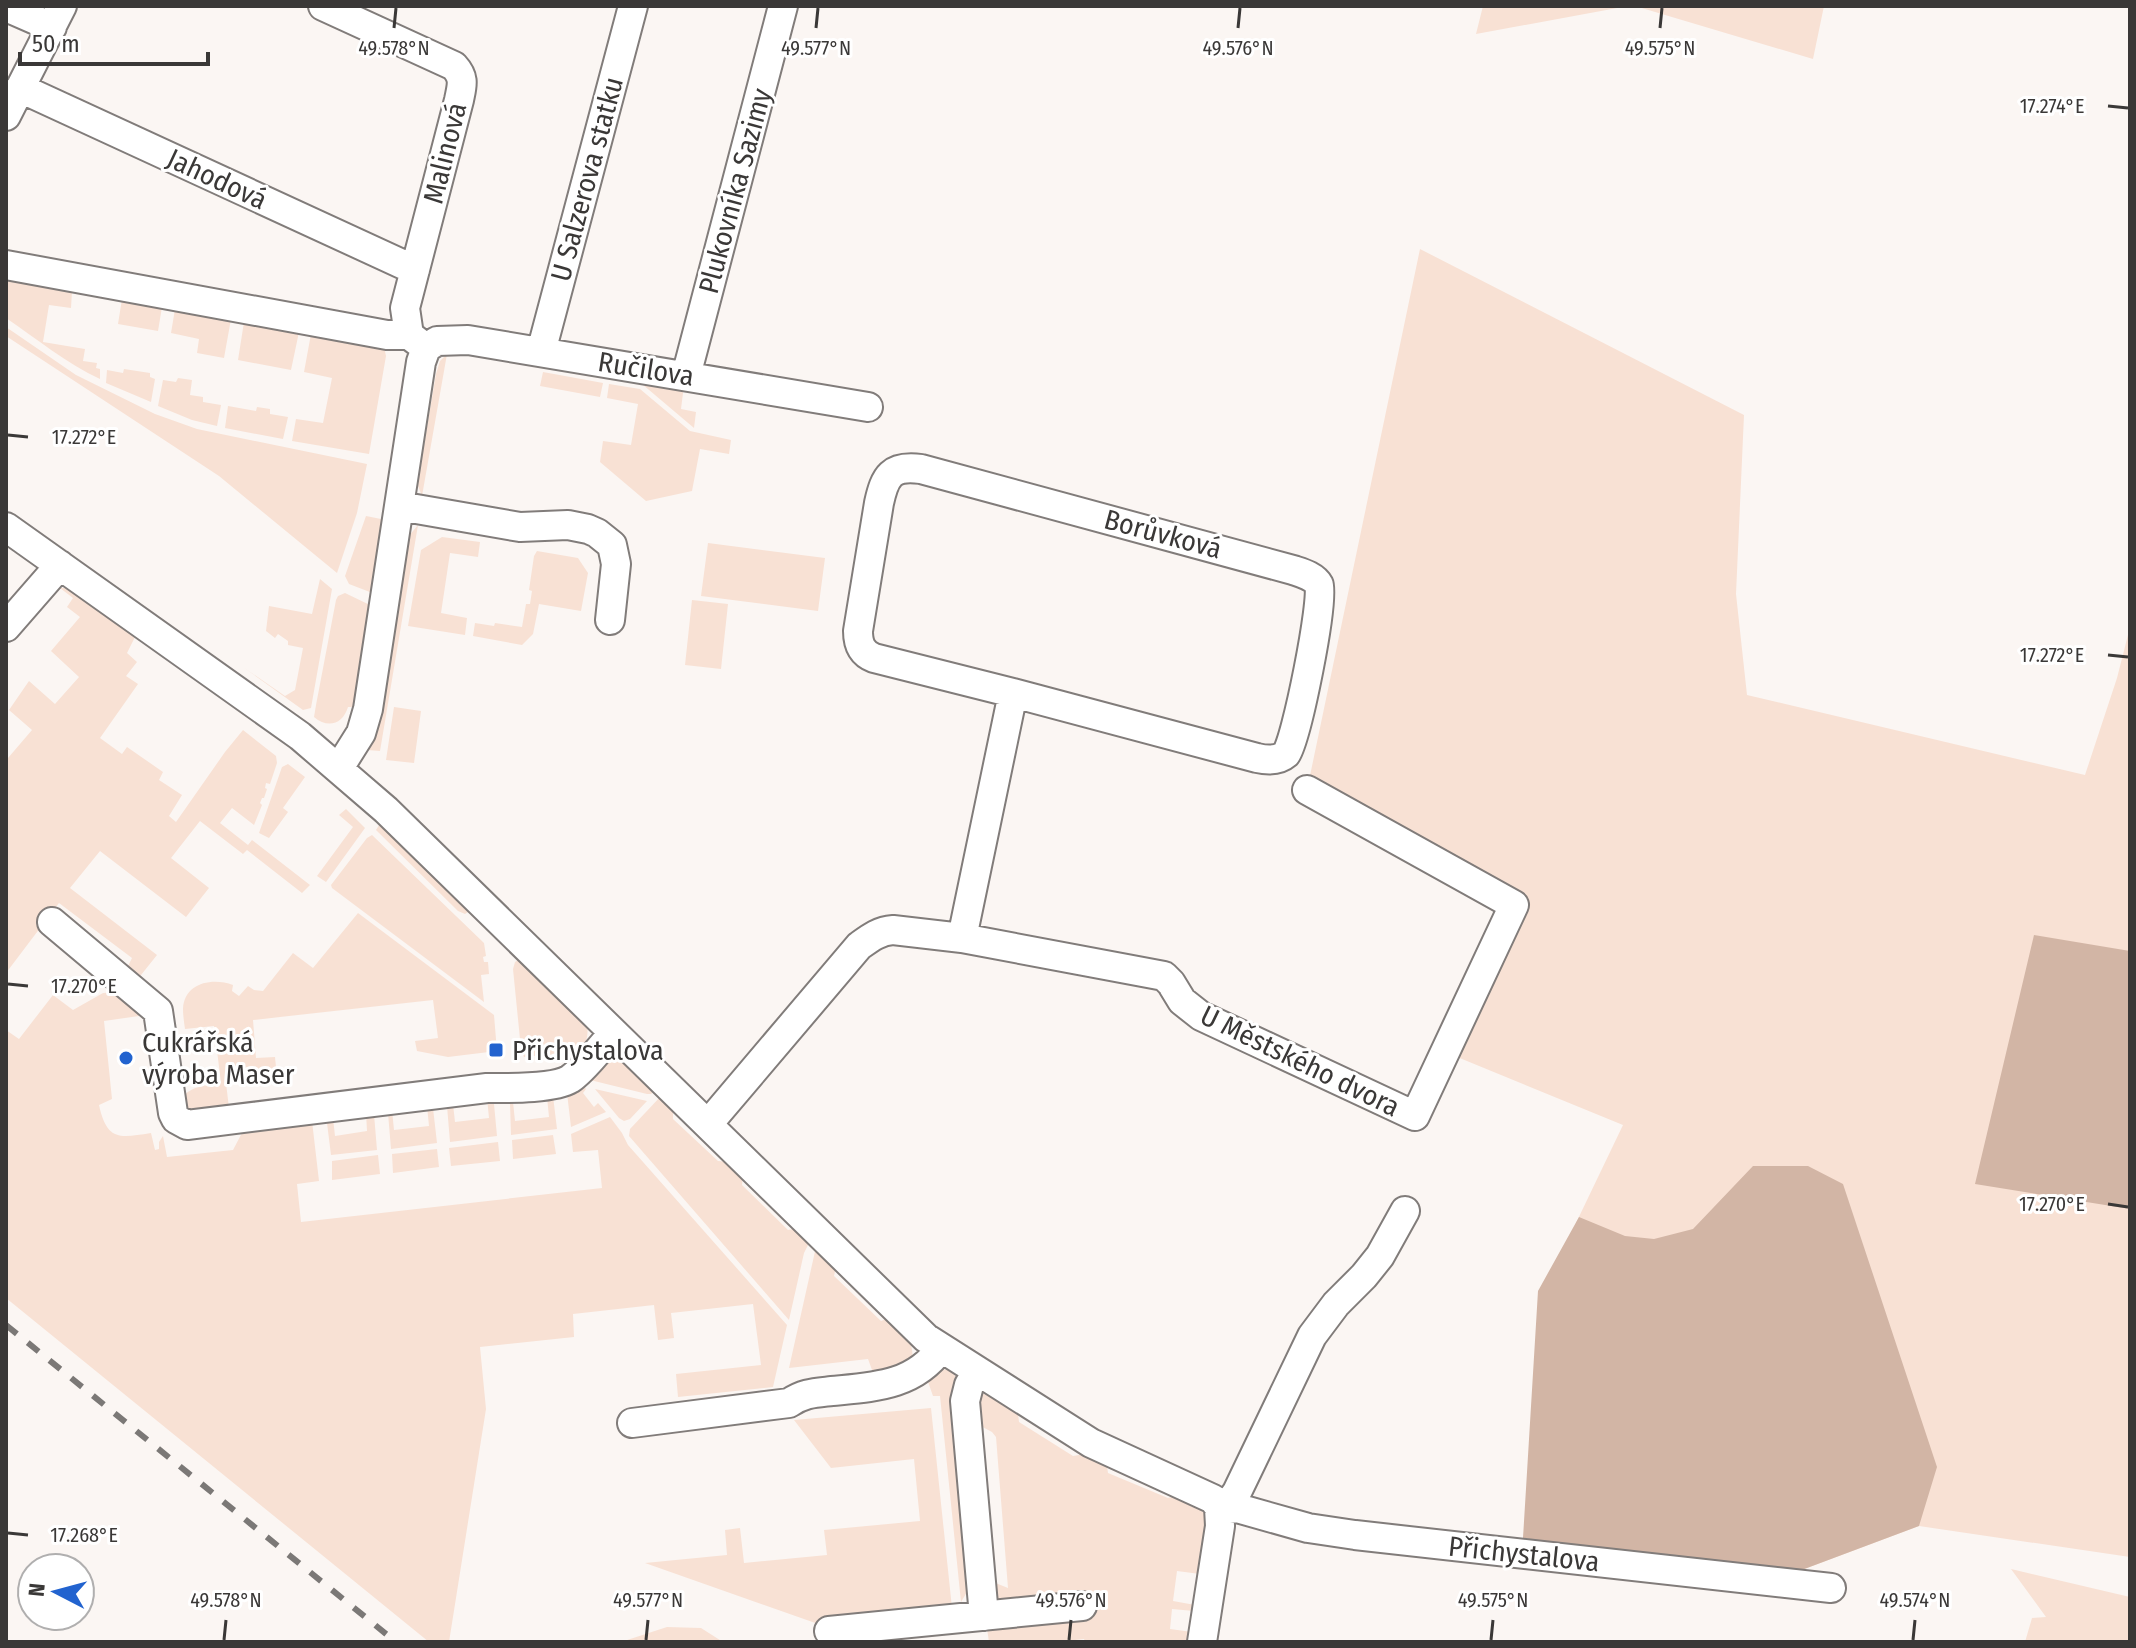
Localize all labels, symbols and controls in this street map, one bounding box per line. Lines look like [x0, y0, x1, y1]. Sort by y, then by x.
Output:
scale bar [20, 16, 208, 66]
text: 50 m [32, 30, 80, 58]
text: 49.578°N [358, 36, 430, 60]
text: 49.577°N [781, 36, 851, 60]
text: 49.576°N [1202, 36, 1274, 60]
text: 49.575°N [1625, 36, 1695, 60]
street label: U Salzerova statku [544, 73, 630, 285]
street label: Plukovníka Sazimy [692, 84, 778, 297]
text: 17.274°E [2020, 94, 2084, 118]
street label: Malinová [417, 99, 473, 207]
street label: Jahodová [162, 142, 272, 216]
street label: Ručilova [596, 345, 696, 393]
text: 17.272°E [52, 425, 116, 449]
street label: Borůvková [1101, 503, 1225, 565]
text: 17.272°E [2020, 643, 2084, 667]
text: 17.270°E [51, 974, 117, 998]
street label: U Městského dvora [1195, 999, 1405, 1123]
place label: Cukrářská výroba Maser [142, 1026, 295, 1091]
place label: Přichystalova [512, 1034, 664, 1067]
marker: Přichystalova [487, 1041, 505, 1059]
marker: Cukrářská výroba Maser [117, 1049, 135, 1067]
text: 17.270°E [2019, 1192, 2085, 1216]
text: 17.268°E [50, 1523, 118, 1547]
street label: Přichystalova [1447, 1530, 1601, 1578]
north arrow [16, 1552, 96, 1632]
text: N [22, 1582, 51, 1598]
text: 49.578°N [190, 1588, 262, 1612]
text: 49.577°N [613, 1588, 683, 1612]
text: 49.576°N [1035, 1588, 1107, 1612]
text: 49.575°N [1458, 1588, 1528, 1612]
text: 49.574°N [1880, 1588, 1950, 1612]

